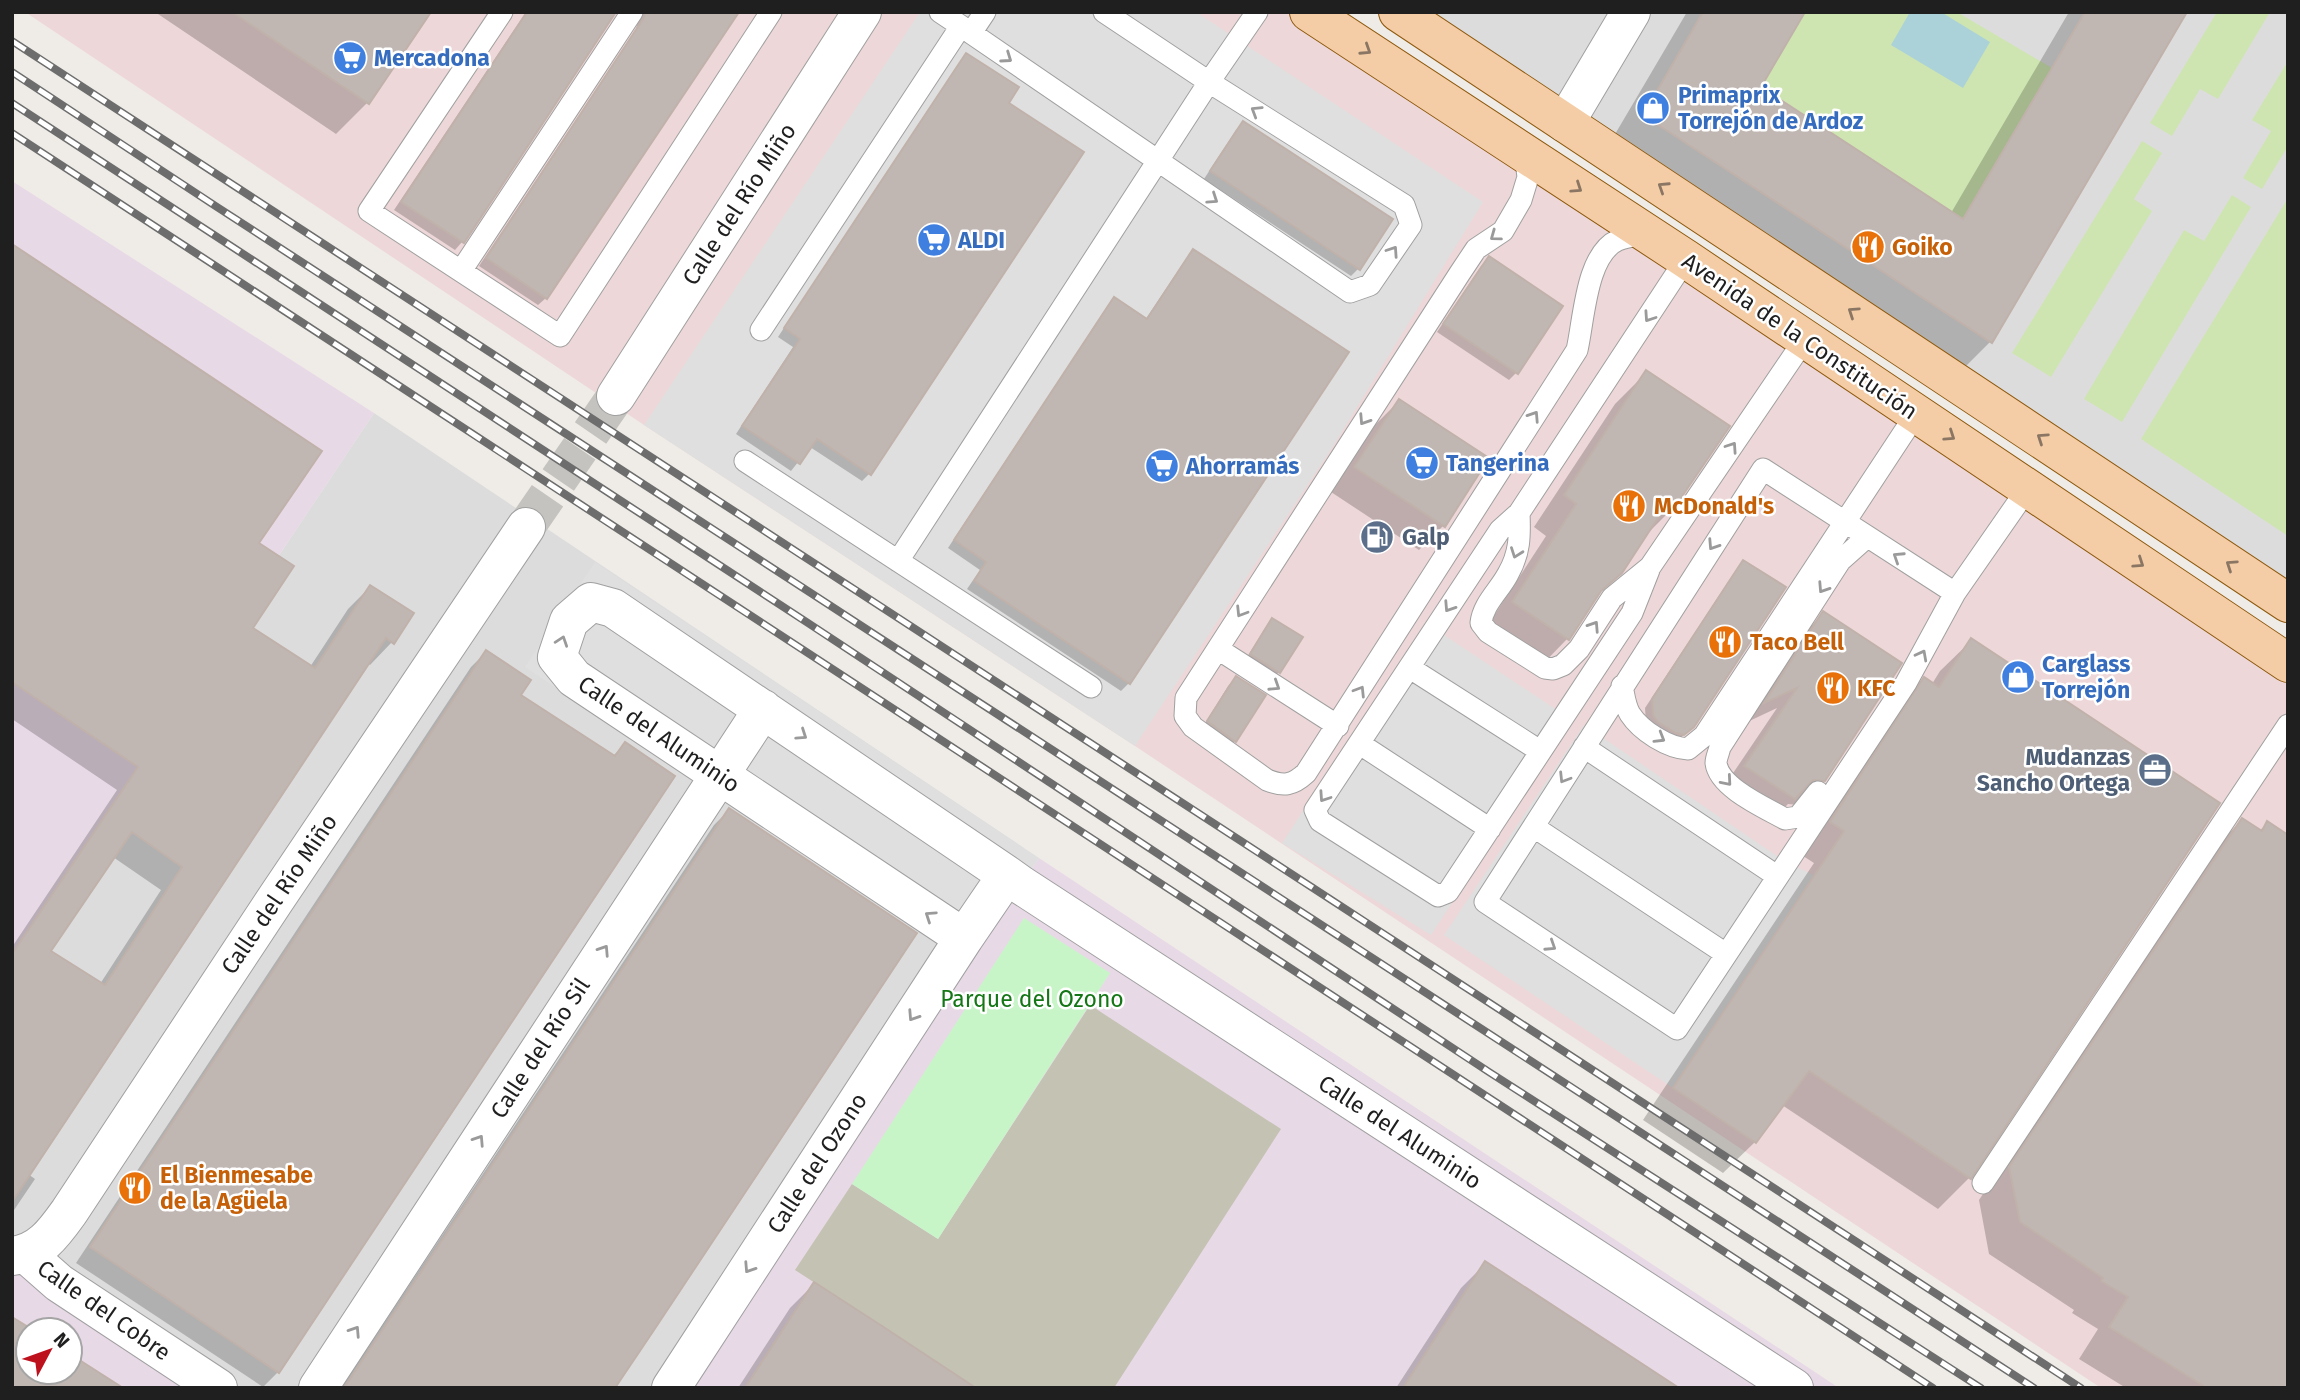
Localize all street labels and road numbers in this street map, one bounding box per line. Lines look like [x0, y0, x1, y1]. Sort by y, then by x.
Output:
street label: Calle del Río Miño [676, 118, 802, 290]
street label: Avenida de la Constitución [1677, 247, 1923, 425]
street label: Calle del Aluminio [573, 670, 745, 798]
street label: Calle del Río Miño [215, 809, 343, 979]
street label: Calle del Río Sil [484, 972, 596, 1123]
street label: Calle del Aluminio [1313, 1069, 1487, 1195]
street label: Calle del Ozono [761, 1087, 873, 1239]
street label: Calle del Cobre [32, 1254, 176, 1366]

